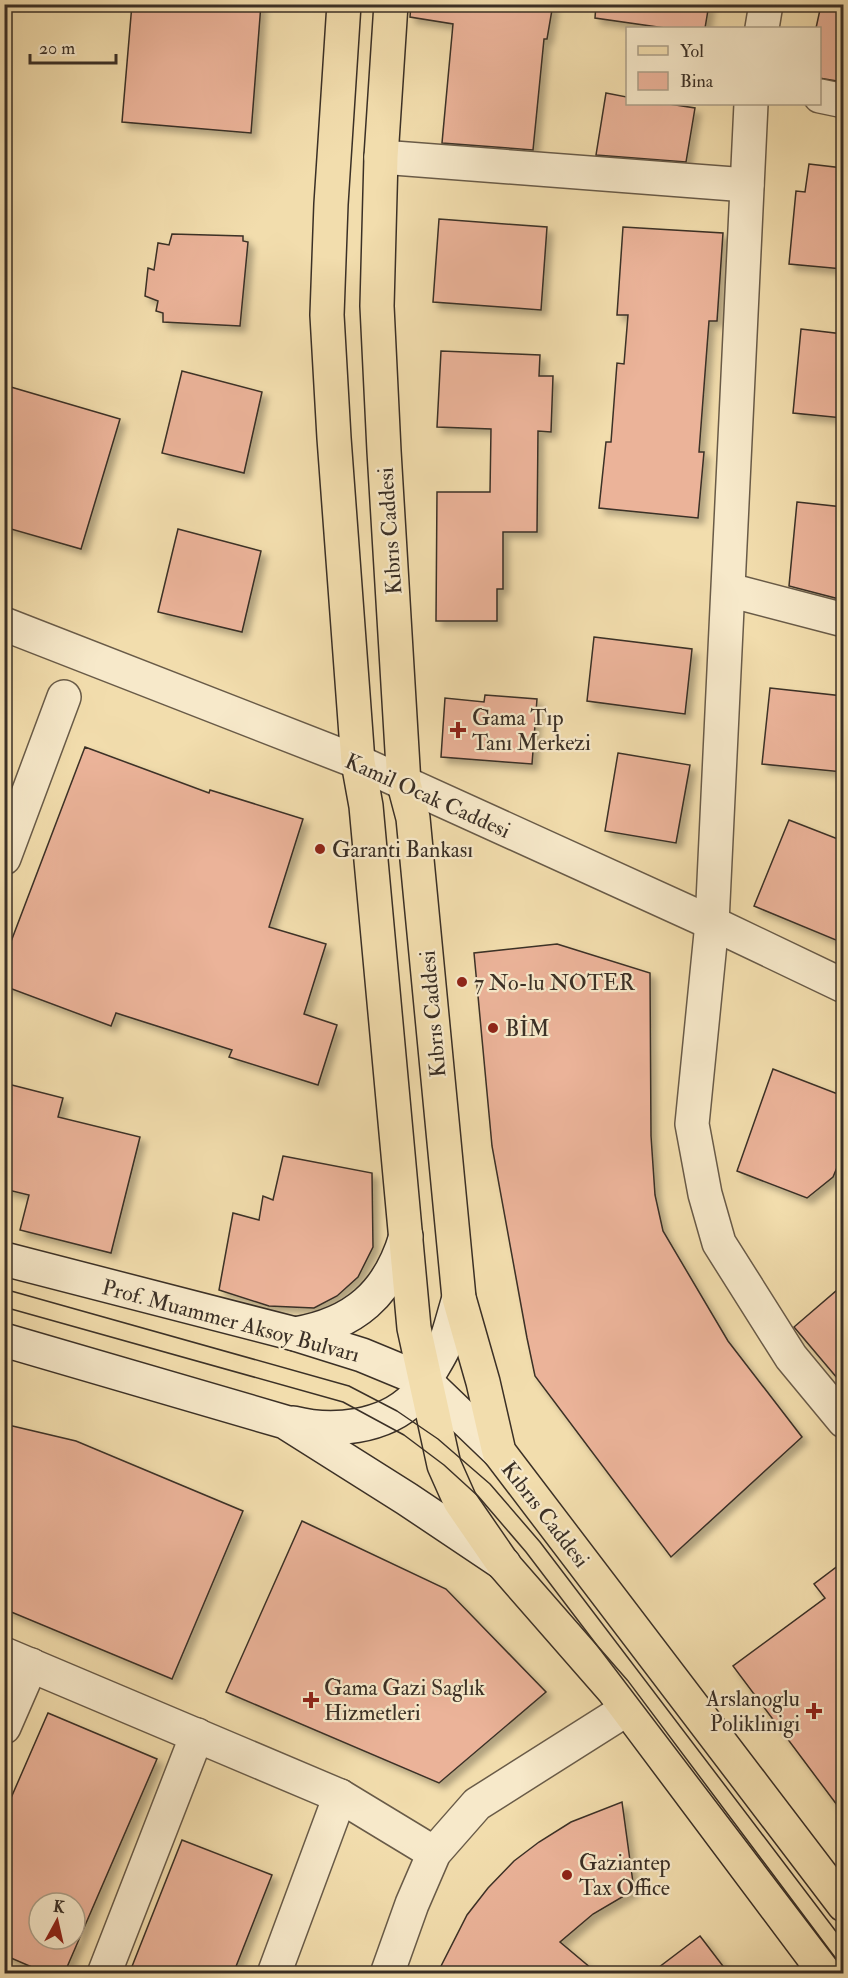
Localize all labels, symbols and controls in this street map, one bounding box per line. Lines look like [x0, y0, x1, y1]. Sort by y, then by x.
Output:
scale bar [30, 27, 116, 65]
legend [626, 27, 821, 105]
text: 20 m [39, 37, 75, 60]
text: Yol [680, 40, 704, 63]
text: Bina [680, 70, 714, 93]
street label: Kıbrıs Caddesi [372, 466, 408, 595]
place label: Gama Tıp Tanı Merkezi [472, 704, 591, 757]
marker: Gama Tıp Tanı Merkezi [449, 721, 467, 739]
street label: Kamil Ocak Caddesi [341, 747, 515, 845]
place label: Garanti Bankası [332, 836, 473, 864]
marker: Garanti Bankası [313, 842, 327, 856]
street label: Kıbrıs Caddesi [413, 949, 452, 1079]
place label: 7 No-lu NOTER [474, 969, 636, 997]
marker: 7 No-lu NOTER [455, 975, 469, 989]
place label: BİM [505, 1015, 550, 1043]
marker: BİM [486, 1021, 500, 1035]
street label: Prof. Muammer Aksoy Bulvarı [99, 1273, 363, 1369]
street label: Kıbrıs Caddesi [495, 1456, 596, 1574]
place label: Gama Gazi Saglık Hizmetleri [324, 1674, 486, 1727]
place label: Arslanoglu Poliklinigi [705, 1685, 800, 1738]
marker: Gama Gazi Saglık Hizmetleri [302, 1691, 320, 1709]
marker: Arslanoglu Poliklinigi [805, 1702, 823, 1720]
place label: Gaziantep Tax Office [579, 1849, 671, 1902]
marker: Gaziantep Tax Office [560, 1868, 574, 1882]
north arrow [27, 1891, 87, 1951]
text: K [52, 1896, 67, 1918]

